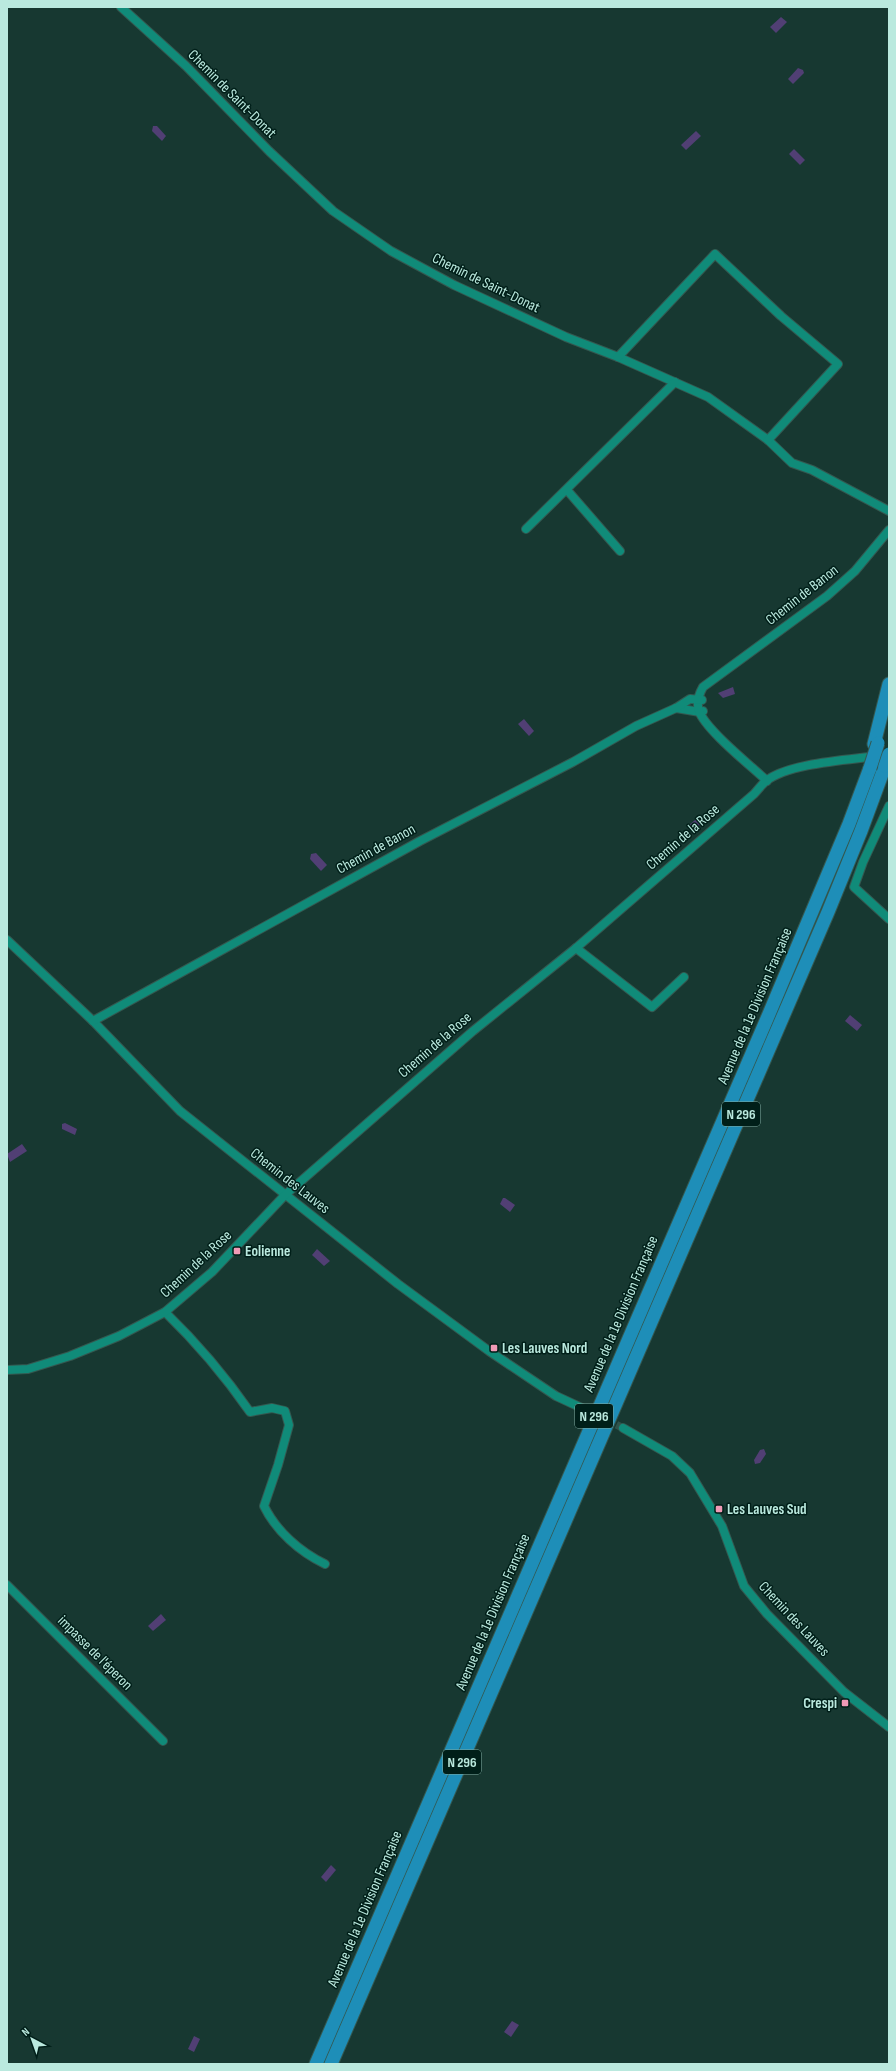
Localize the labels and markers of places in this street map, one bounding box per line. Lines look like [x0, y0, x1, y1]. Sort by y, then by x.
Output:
place label: Eolienne [245, 1242, 290, 1261]
marker: Eolienne [232, 1246, 242, 1256]
place label: Les Lauves Nord [502, 1339, 587, 1358]
marker: Les Lauves Nord [489, 1343, 499, 1353]
place label: Les Lauves Sud [727, 1500, 807, 1519]
marker: Les Lauves Sud [714, 1504, 724, 1514]
place label: Crespi [803, 1694, 837, 1713]
marker: Crespi [840, 1698, 850, 1708]

